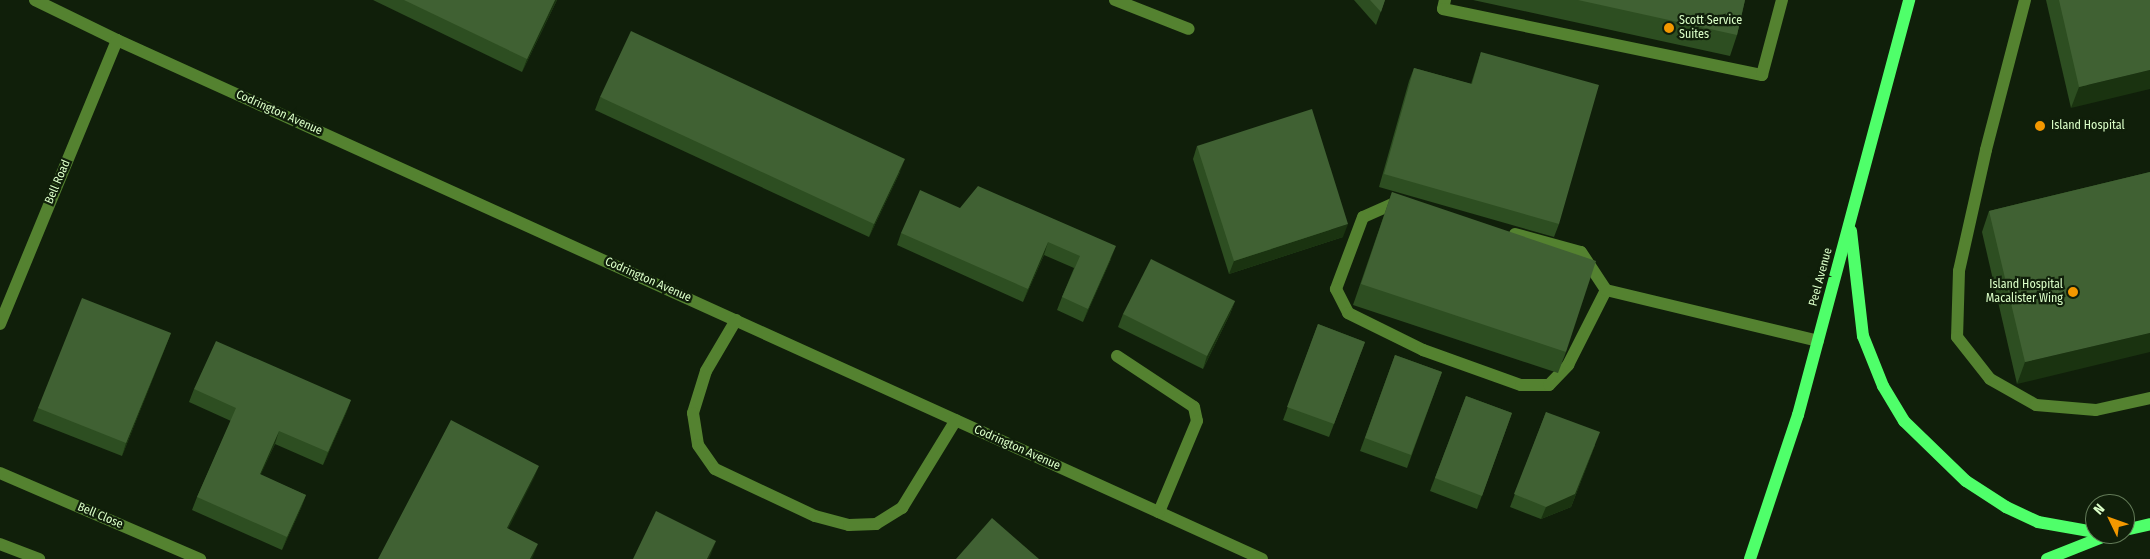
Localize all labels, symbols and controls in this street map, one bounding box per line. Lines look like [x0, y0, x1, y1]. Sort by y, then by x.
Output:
place label: Scott Service Suites [1679, 14, 1742, 42]
marker: Scott Service Suites [1663, 22, 1675, 34]
street label: Codrington Avenue [234, 88, 324, 138]
marker: Island Hospital [2033, 119, 2047, 133]
place label: Island Hospital [2051, 119, 2125, 133]
street label: Bell Road [42, 158, 74, 206]
street label: Peel Avenue [1806, 246, 1836, 308]
street label: Codrington Avenue [603, 255, 693, 305]
place label: Island Hospital Macalister Wing [1986, 278, 2063, 306]
marker: Island Hospital Macalister Wing [2067, 286, 2079, 298]
street label: Codrington Avenue [972, 423, 1062, 473]
north arrow [2085, 494, 2135, 544]
street label: Bell Close [75, 500, 125, 532]
text: N [2090, 500, 2108, 518]

